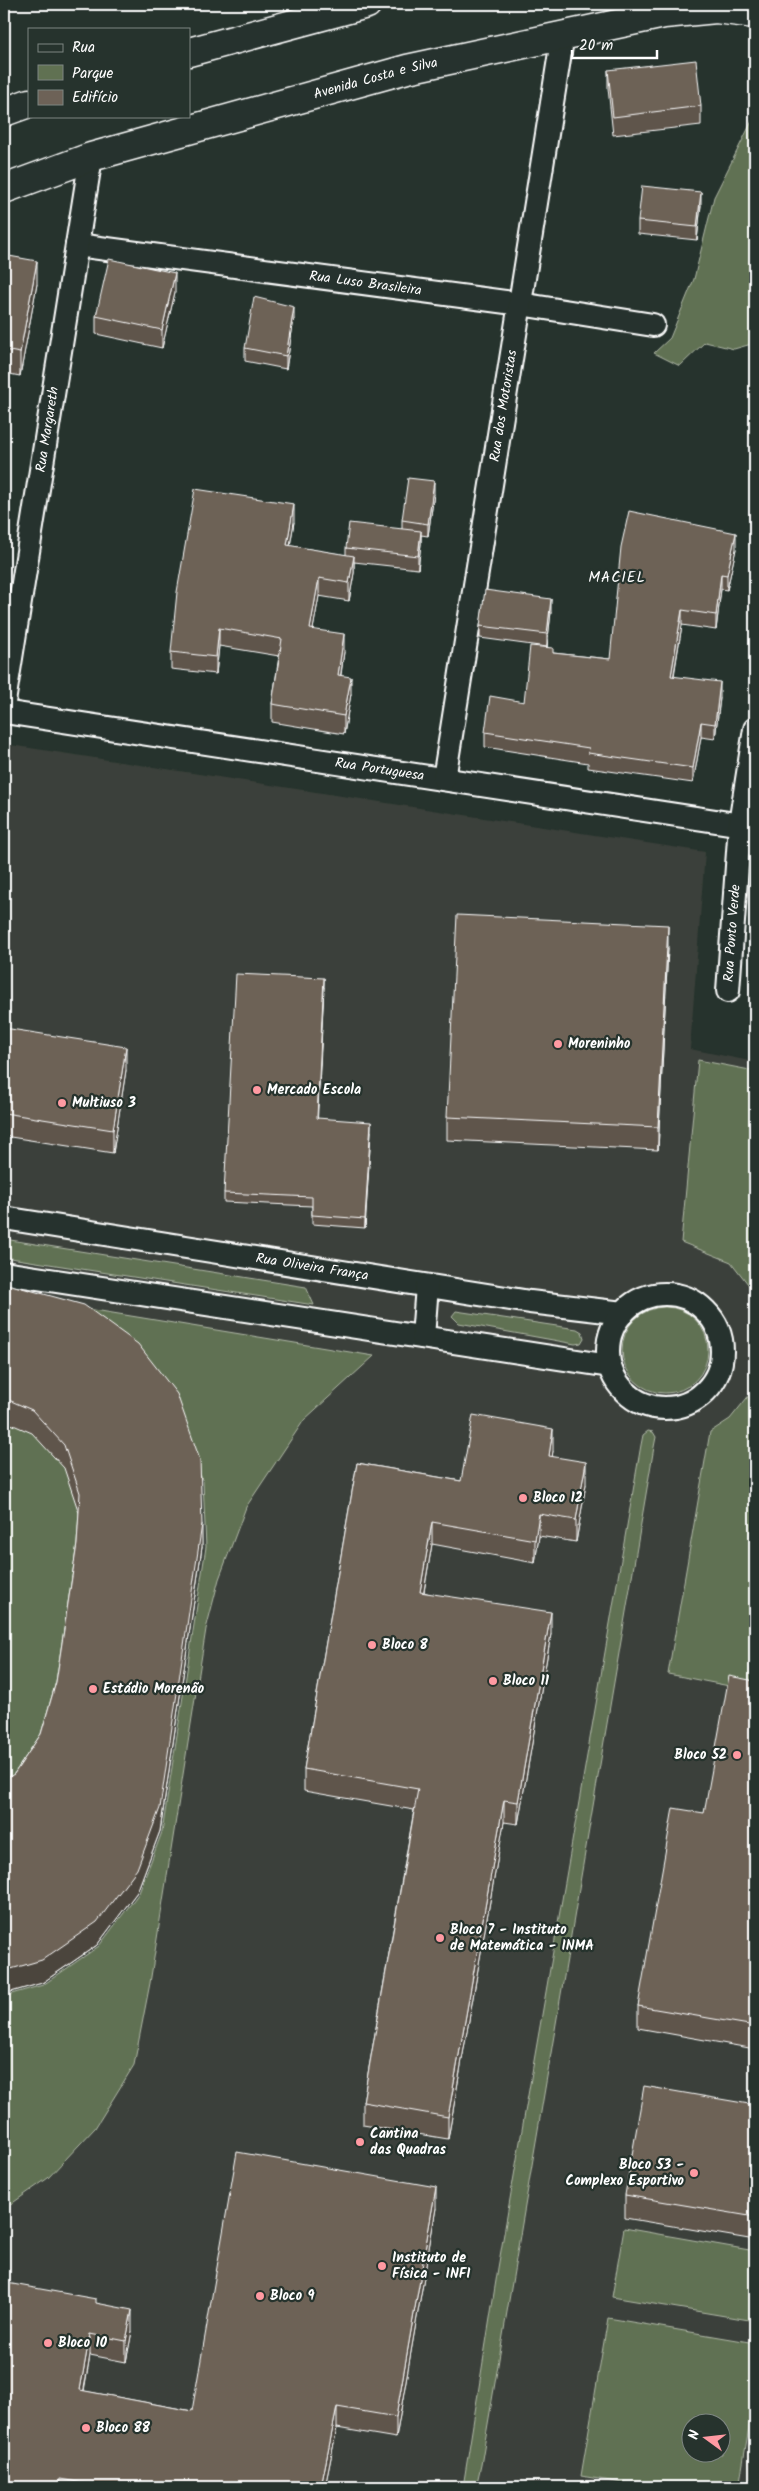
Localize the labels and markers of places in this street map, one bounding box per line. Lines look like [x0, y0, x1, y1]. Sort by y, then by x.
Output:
place label: Moreninho [568, 1033, 631, 1055]
marker: Moreninho [552, 1038, 564, 1050]
place label: Mercado Escola [267, 1079, 361, 1101]
marker: Mercado Escola [251, 1084, 263, 1096]
place label: Multiuso 3 [72, 1092, 136, 1114]
marker: Multiuso 3 [56, 1097, 68, 1109]
place label: Bloco 12 [533, 1487, 583, 1509]
marker: Bloco 12 [517, 1492, 529, 1504]
place label: Bloco 8 [382, 1634, 428, 1656]
marker: Bloco 8 [366, 1639, 378, 1651]
place label: Bloco 11 [503, 1670, 550, 1692]
marker: Bloco 11 [487, 1675, 499, 1687]
place label: Estádio Morenão [103, 1678, 205, 1700]
marker: Estádio Morenão [87, 1683, 99, 1695]
place label: Bloco 52 [674, 1744, 727, 1766]
marker: Bloco 52 [731, 1749, 743, 1761]
place label: Bloco 7 - Instituto de Matemática - INMA [450, 1919, 594, 1957]
marker: Bloco 7 - Instituto de Matemática - INMA [434, 1932, 446, 1944]
place label: Cantina das Quadras [370, 2123, 447, 2161]
marker: Cantina das Quadras [354, 2136, 366, 2148]
place label: Bloco 53 - Complexo Esportivo [566, 2154, 685, 2192]
marker: Bloco 53 - Complexo Esportivo [688, 2167, 700, 2179]
place label: Instituto de Física - INFI [392, 2247, 471, 2285]
marker: Instituto de Física - INFI [376, 2260, 388, 2272]
place label: Bloco 9 [270, 2285, 315, 2307]
marker: Bloco 9 [254, 2290, 266, 2302]
place label: Bloco 10 [58, 2332, 108, 2354]
marker: Bloco 10 [42, 2337, 54, 2349]
place label: Bloco 88 [96, 2417, 151, 2439]
marker: Bloco 88 [80, 2422, 92, 2434]

